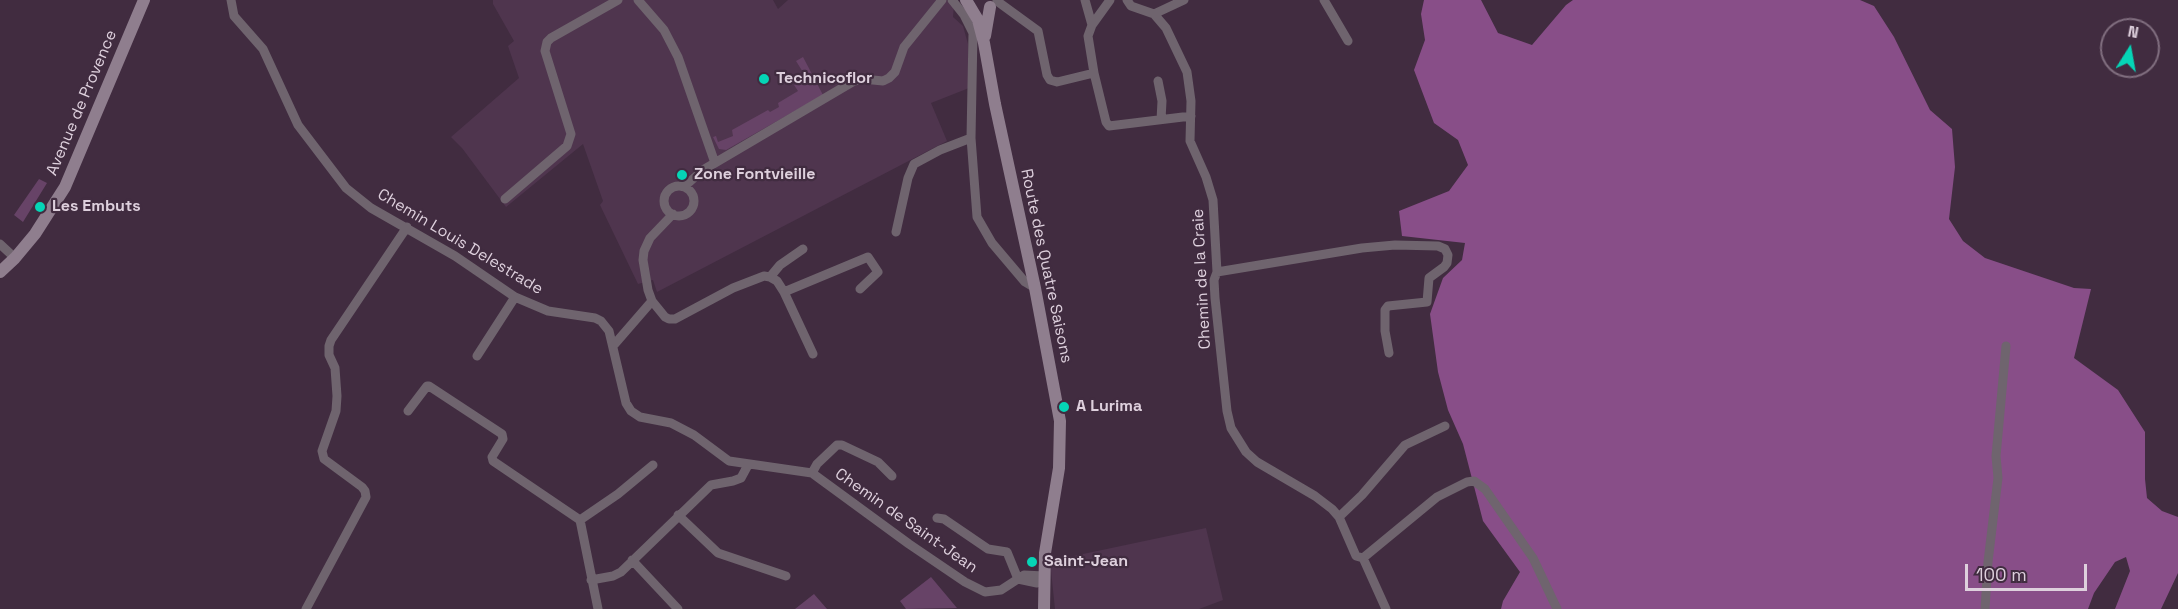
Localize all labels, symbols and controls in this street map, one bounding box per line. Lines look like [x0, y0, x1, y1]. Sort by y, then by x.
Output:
north arrow [2100, 18, 2160, 78]
text: N [2126, 20, 2140, 43]
street label: Avenue de Provence [43, 27, 121, 179]
place label: Technicoflor [776, 69, 872, 89]
marker: Technicoflor [757, 72, 771, 86]
place label: Zone Fontvieille [694, 165, 815, 185]
street label: Route des Quatre Saisons [1016, 167, 1076, 365]
marker: Zone Fontvieille [675, 168, 689, 182]
street label: Chemin Louis Delestrade [374, 185, 546, 299]
place label: Les Embuts [52, 197, 141, 217]
marker: Les Embuts [33, 200, 47, 214]
street label: Chemin de la Craie [1189, 208, 1215, 350]
place label: A Lurima [1076, 397, 1142, 417]
marker: A Lurima [1057, 400, 1071, 414]
street label: Chemin de Saint-Jean [831, 465, 981, 577]
place label: Saint-Jean [1044, 552, 1128, 572]
scale bar [1968, 552, 2090, 590]
marker: Saint-Jean [1025, 555, 1039, 569]
text: 100 m [1976, 563, 2027, 586]

